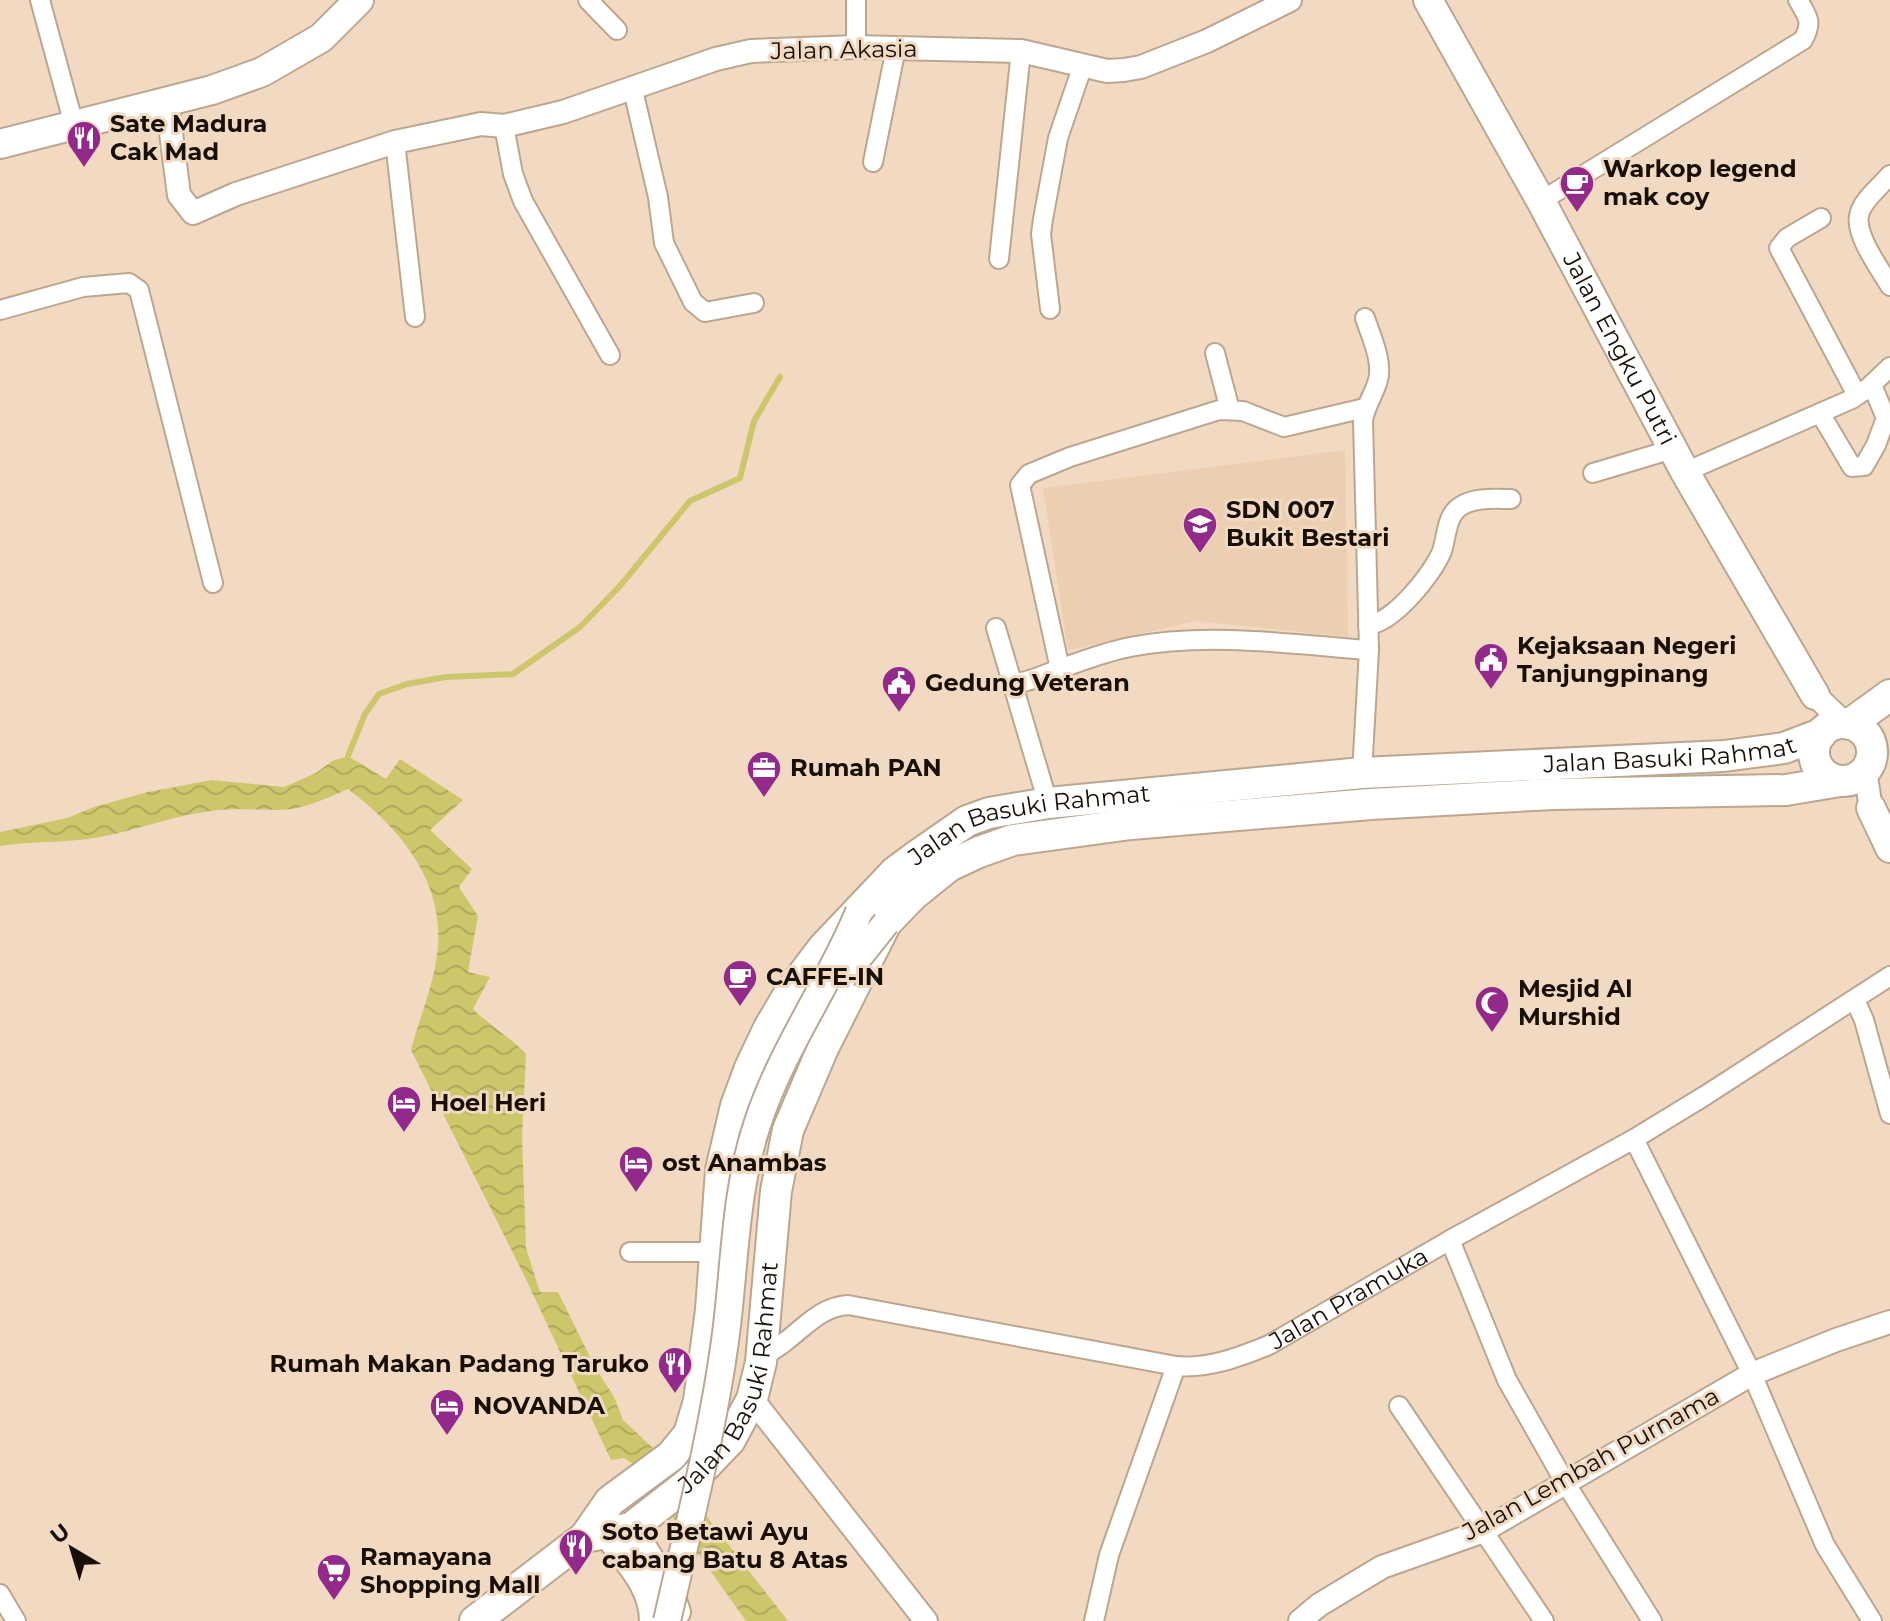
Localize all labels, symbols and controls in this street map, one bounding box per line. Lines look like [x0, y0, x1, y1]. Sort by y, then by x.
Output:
street label: Jalan Akasia [769, 34, 918, 65]
place label: Sate Madura Cak Mad [110, 109, 267, 166]
restaurant icon: Sate Madura Cak Mad [65, 119, 103, 169]
place label: Warkop legend mak coy [1603, 154, 1797, 211]
cafe icon: Warkop legend mak coy [1558, 164, 1596, 214]
street label: Jalan Engku Putri [1557, 247, 1683, 450]
place label: SDN 007 Bukit Bestari [1226, 495, 1390, 552]
school or university icon: SDN 007 Bukit Bestari [1181, 505, 1219, 555]
place label: Kejaksaan Negeri Tanjungpinang [1517, 631, 1736, 688]
public building icon: Kejaksaan Negeri Tanjungpinang [1472, 641, 1510, 691]
public building icon: Gedung Veteran [880, 664, 918, 714]
place label: Gedung Veteran [925, 668, 1130, 697]
street label: Jalan Basuki Rahmat [1541, 730, 1800, 779]
office icon: Rumah PAN [745, 749, 783, 799]
place label: Rumah PAN [790, 753, 942, 782]
street label: Jalan Basuki Rahmat [902, 778, 1151, 872]
cafe icon: CAFFE-IN [721, 958, 759, 1008]
place label: CAFFE-IN [766, 962, 884, 991]
place label: Mesjid Al Murshid [1518, 974, 1632, 1031]
mosque icon: Mesjid Al Murshid [1473, 984, 1511, 1034]
hotel icon: Hoel Heri [385, 1084, 423, 1134]
place label: Hoel Heri [430, 1088, 546, 1117]
hotel icon: ost Anambas [617, 1144, 655, 1194]
place label: ost Anambas [662, 1148, 827, 1177]
street label: Jalan Pramuka [1263, 1241, 1433, 1356]
street label: Jalan Basuki Rahmat [672, 1260, 784, 1500]
restaurant icon: Rumah Makan Padang Taruko [656, 1345, 694, 1395]
place label: Rumah Makan Padang Taruko [270, 1349, 649, 1378]
street label: Jalan Lembah Purnama [1457, 1381, 1724, 1547]
hotel icon: NOVANDA [428, 1387, 466, 1437]
place label: NOVANDA [473, 1391, 605, 1420]
north arrow [32, 1509, 112, 1589]
place label: Soto Betawi Ayu cabang Batu 8 Atas [602, 1517, 848, 1574]
text: U [45, 1518, 75, 1550]
restaurant icon: Soto Betawi Ayu cabang Batu 8 Atas [557, 1527, 595, 1577]
place label: Ramayana Shopping Mall [360, 1542, 541, 1599]
supermarket icon: Ramayana Shopping Mall [315, 1552, 353, 1602]

